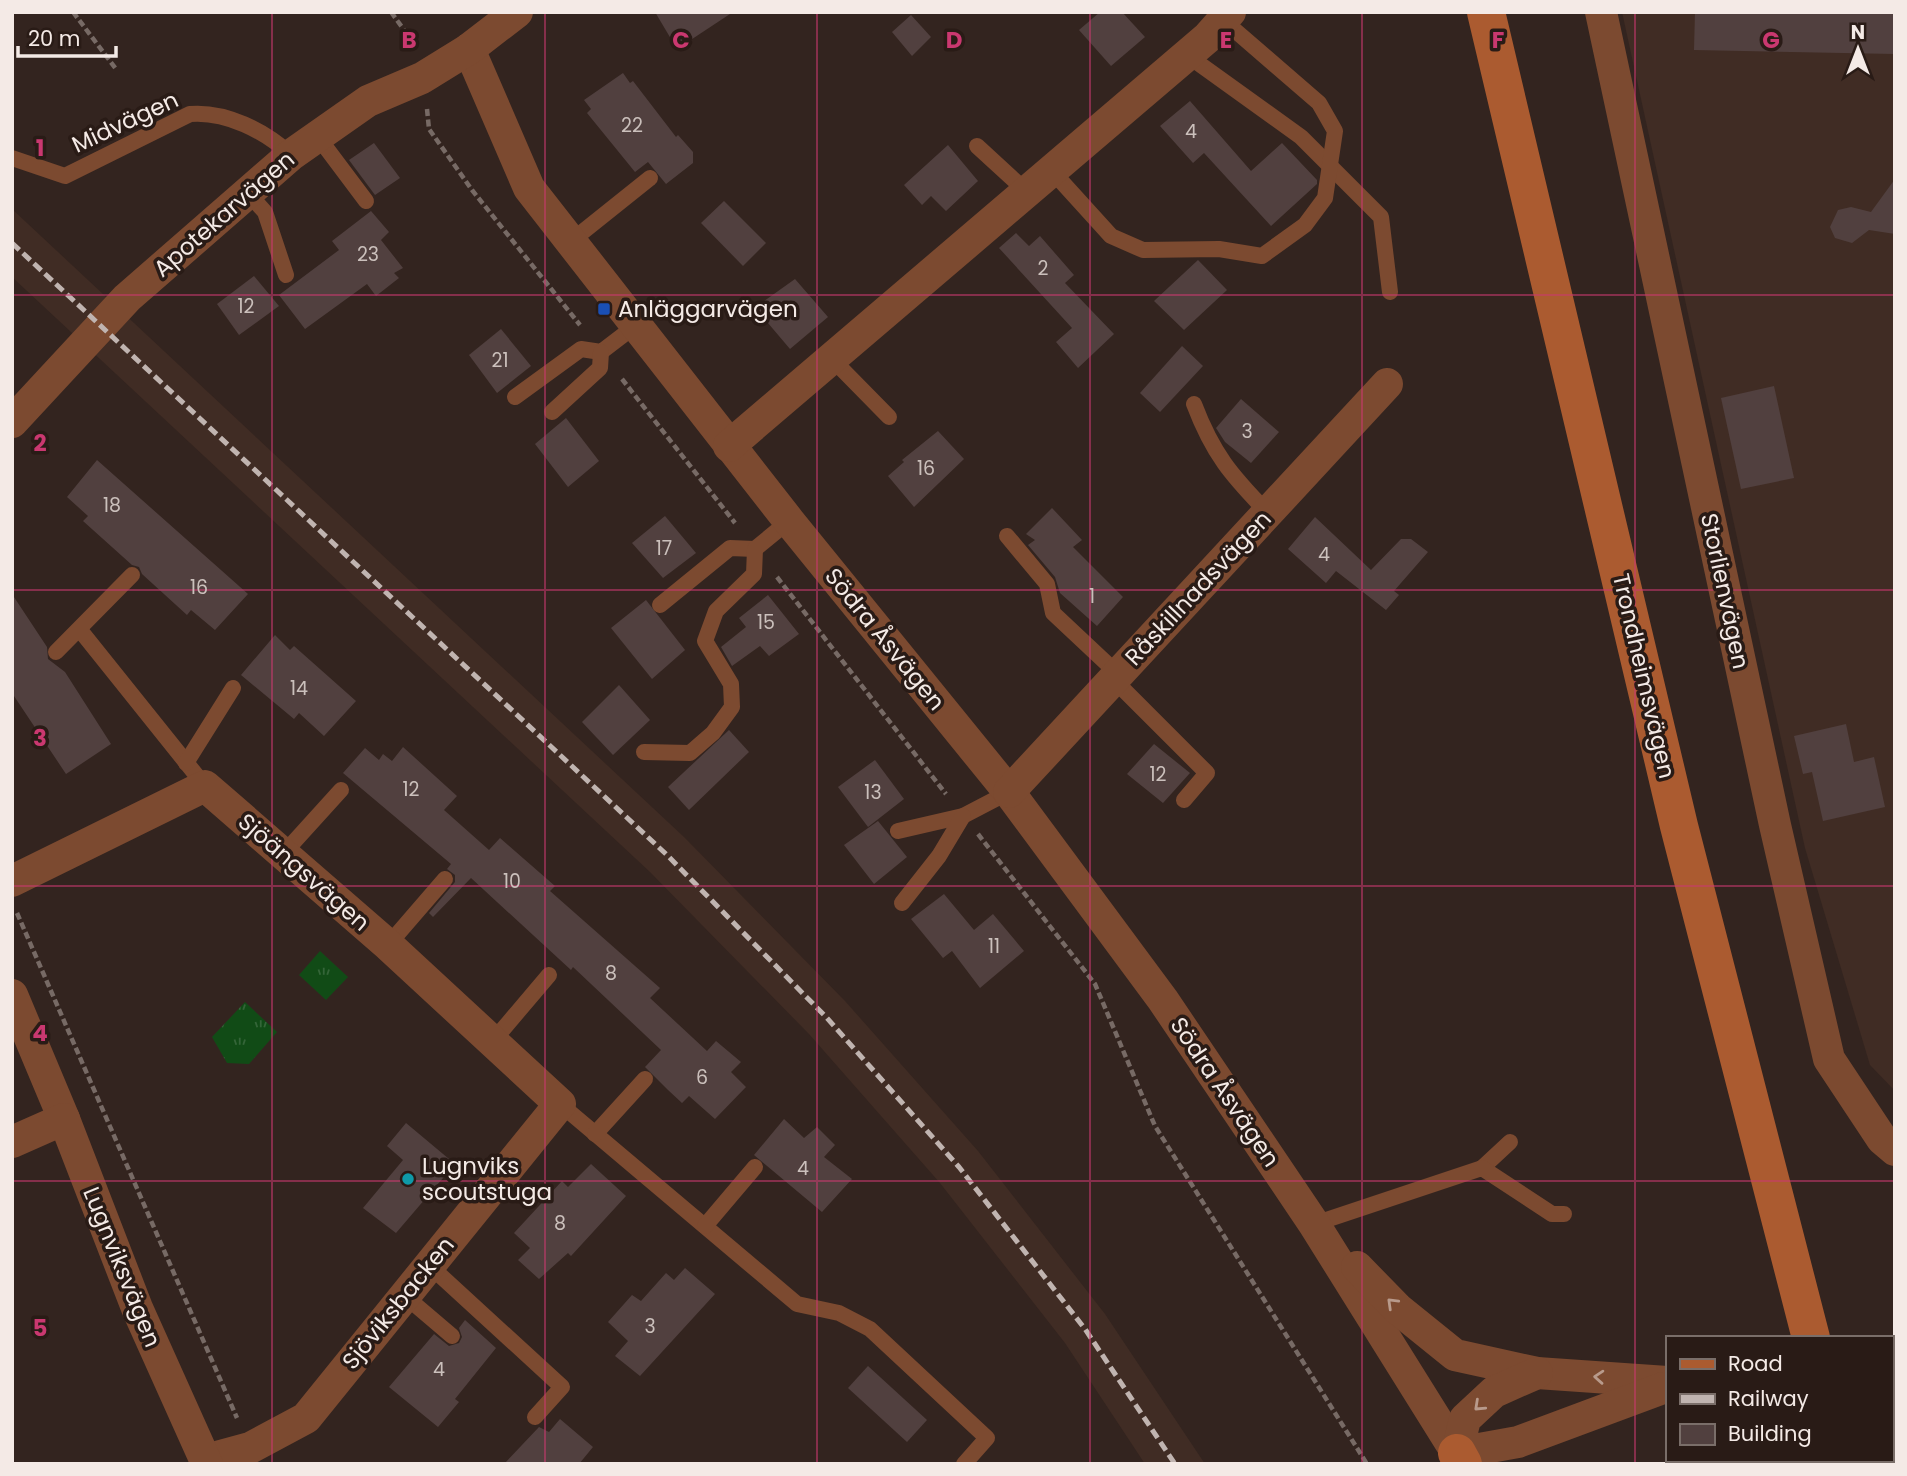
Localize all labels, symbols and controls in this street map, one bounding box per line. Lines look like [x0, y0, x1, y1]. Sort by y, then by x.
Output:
scale bar [18, 14, 116, 58]
north arrow [1823, 14, 1893, 84]
text: N [1851, 19, 1865, 46]
text: 20 m [28, 24, 81, 53]
text: B [401, 24, 417, 56]
text: C [672, 24, 690, 56]
text: D [946, 24, 962, 56]
text: E [1220, 24, 1232, 56]
text: F [1492, 24, 1504, 56]
text: G [1762, 24, 1780, 56]
street label: Midvägen [67, 83, 183, 161]
house number: 22 [621, 112, 643, 139]
house number: 4 [1185, 118, 1197, 145]
text: 1 [36, 132, 44, 164]
street label: Apotekarvägen [147, 144, 301, 284]
house number: 23 [357, 241, 379, 268]
house number: 2 [1038, 255, 1049, 282]
house number: 12 [237, 293, 255, 320]
place label: Anläggarvägen [618, 293, 798, 325]
marker: Anläggarvägen [596, 301, 612, 317]
house number: 21 [491, 347, 509, 374]
house number: 3 [1241, 418, 1253, 445]
text: 2 [33, 427, 47, 459]
house number: 16 [917, 455, 935, 482]
house number: 18 [103, 492, 121, 519]
street label: Råskillnadsvägen [1118, 504, 1278, 672]
street label: Storlienvägen [1693, 510, 1757, 672]
house number: 17 [656, 535, 672, 562]
house number: 4 [1318, 541, 1330, 568]
street label: Södra Åsvägen [818, 561, 952, 717]
street label: Trondheimsvägen [1605, 570, 1683, 782]
house number: 16 [190, 574, 208, 601]
house number: 1 [1089, 583, 1095, 610]
house number: 15 [757, 609, 775, 636]
house number: 14 [290, 675, 308, 702]
text: 3 [33, 722, 47, 754]
house number: 12 [1149, 761, 1167, 788]
house number: 12 [402, 776, 420, 803]
house number: 13 [864, 779, 882, 806]
street label: Sjöängsvägen [231, 806, 377, 938]
house number: 10 [503, 868, 521, 895]
house number: 11 [988, 933, 1000, 960]
house number: 8 [605, 960, 617, 987]
street label: Södra Åsvägen [1163, 1011, 1287, 1173]
text: 4 [32, 1017, 48, 1049]
house number: 6 [696, 1064, 708, 1091]
place label: Lugnviks scoutstuga [422, 1150, 552, 1208]
house number: 4 [797, 1155, 809, 1182]
marker: Lugnviks scoutstuga [400, 1171, 416, 1187]
street label: Lugnviksvägen [75, 1182, 169, 1352]
house number: 8 [554, 1210, 566, 1237]
street label: Sjöviksbacken [335, 1230, 461, 1376]
one-way arrow [1388, 1299, 1401, 1312]
text: 5 [33, 1312, 47, 1344]
house number: 3 [644, 1313, 656, 1340]
legend [1666, 1336, 1893, 1462]
text: Road [1728, 1349, 1783, 1378]
house number: 4 [433, 1356, 445, 1383]
one-way arrow [1593, 1370, 1604, 1385]
text: Railway [1728, 1384, 1809, 1413]
one-way arrow [1474, 1398, 1487, 1411]
text: Building [1728, 1419, 1812, 1448]

